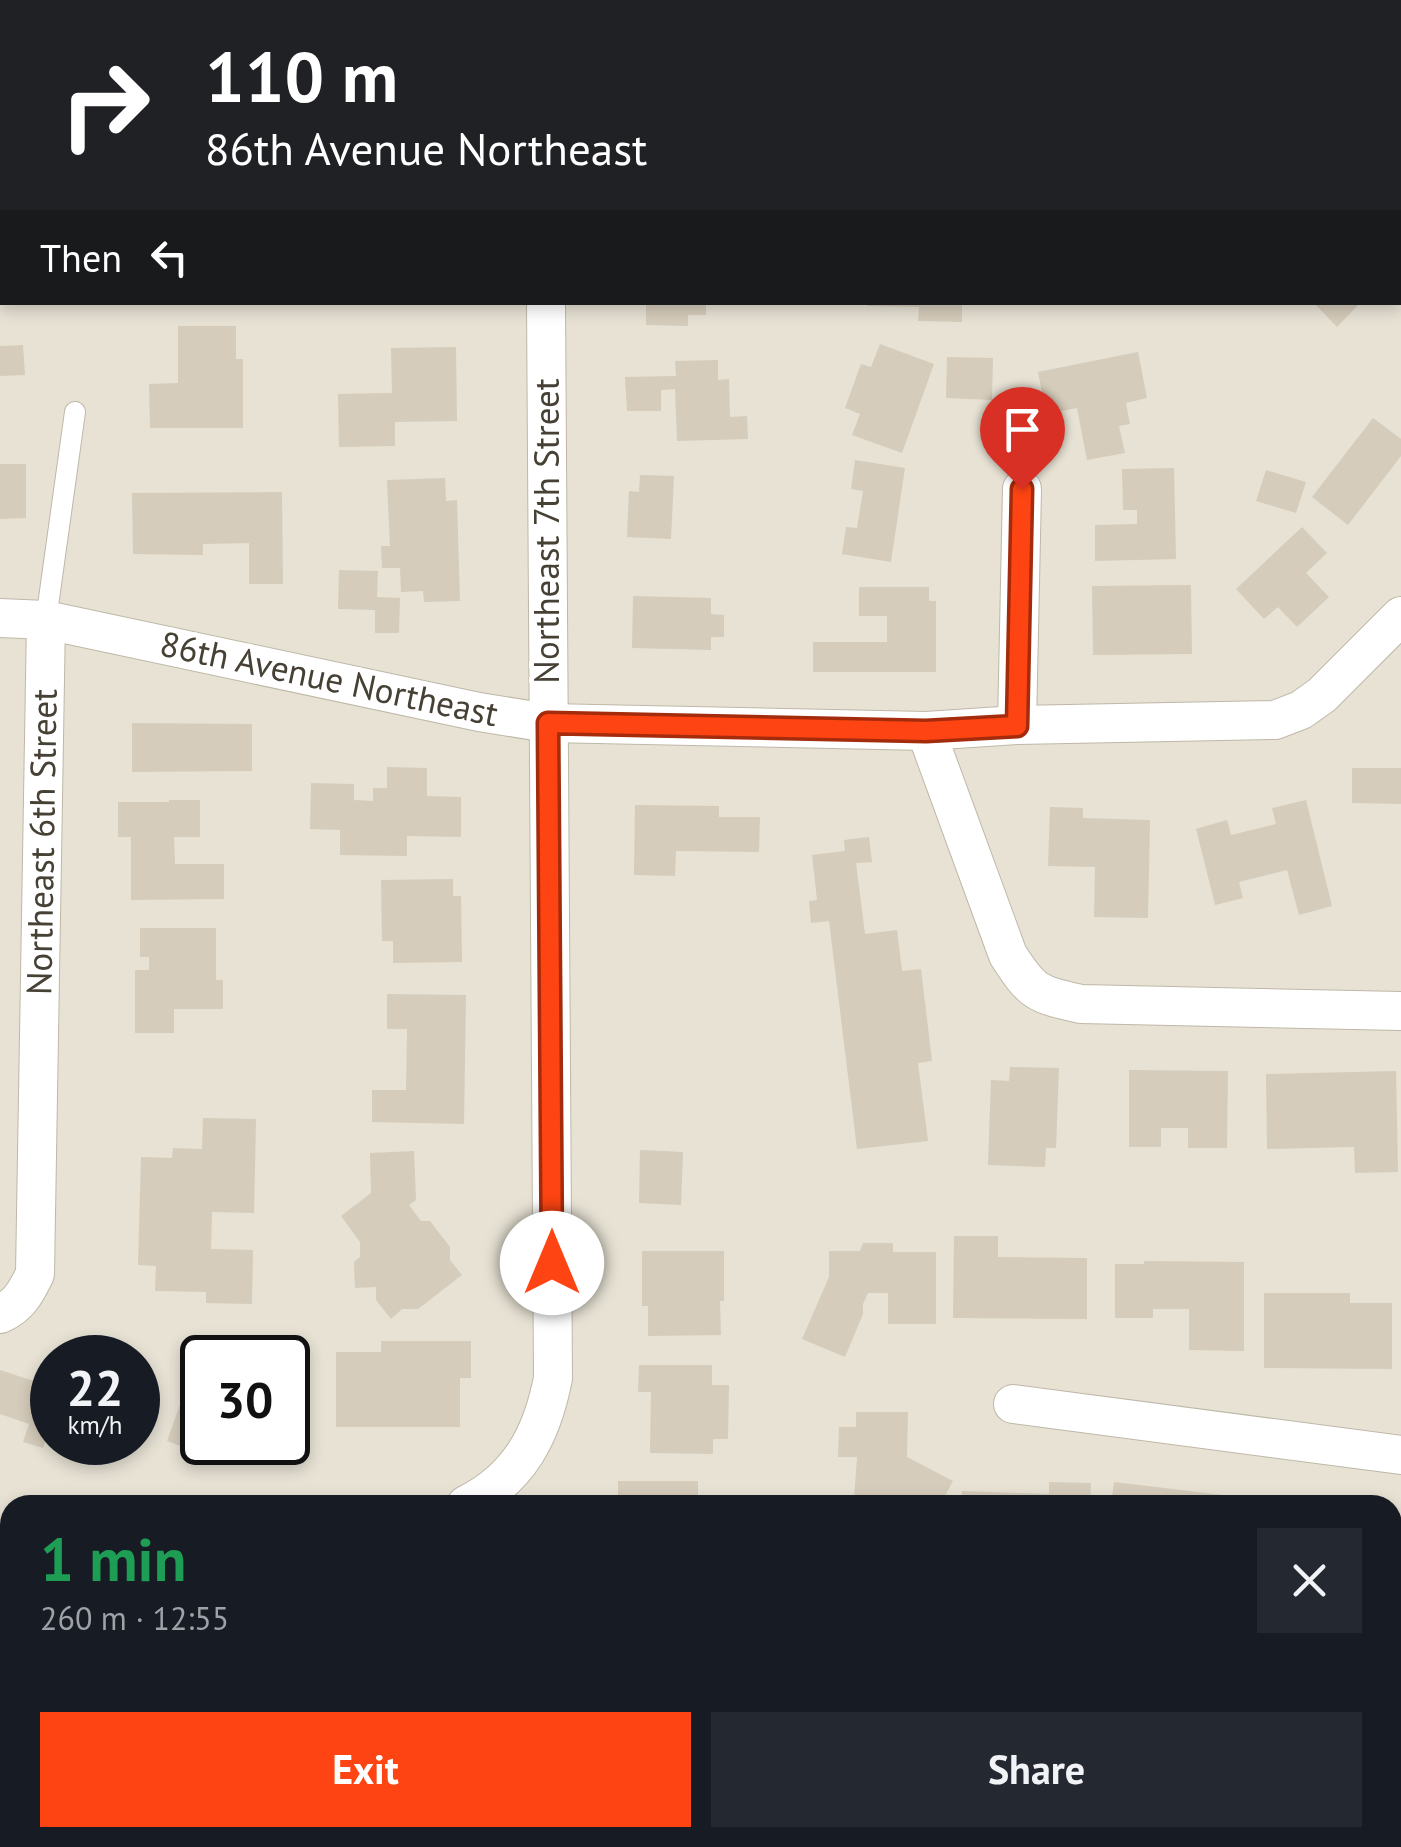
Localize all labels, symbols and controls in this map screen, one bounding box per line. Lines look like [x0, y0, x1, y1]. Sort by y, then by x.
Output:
text: 110 m [205, 31, 398, 121]
icon: right [40, 40, 170, 170]
text: 86th Avenue Northeast [205, 119, 647, 177]
icon: left [142, 230, 197, 285]
text: Then [40, 233, 122, 282]
street label: Northeast 7th Street [523, 378, 569, 684]
pin [980, 387, 1065, 490]
icon: arrive [995, 402, 1050, 457]
street label: 86th Avenue Northeast [156, 620, 502, 736]
street label: Northeast 6th Street [15, 688, 67, 995]
position arrow [500, 1211, 604, 1315]
speed limit sign: 30 [180, 1335, 310, 1465]
text: 22 [67, 1355, 123, 1420]
text: km/h [68, 1409, 122, 1441]
text: 1 min [40, 1520, 186, 1598]
button: close [1257, 1528, 1362, 1633]
text: 260 m · 12:55 [40, 1597, 229, 1639]
button: Exit [40, 1712, 691, 1827]
button: Share [711, 1712, 1362, 1827]

